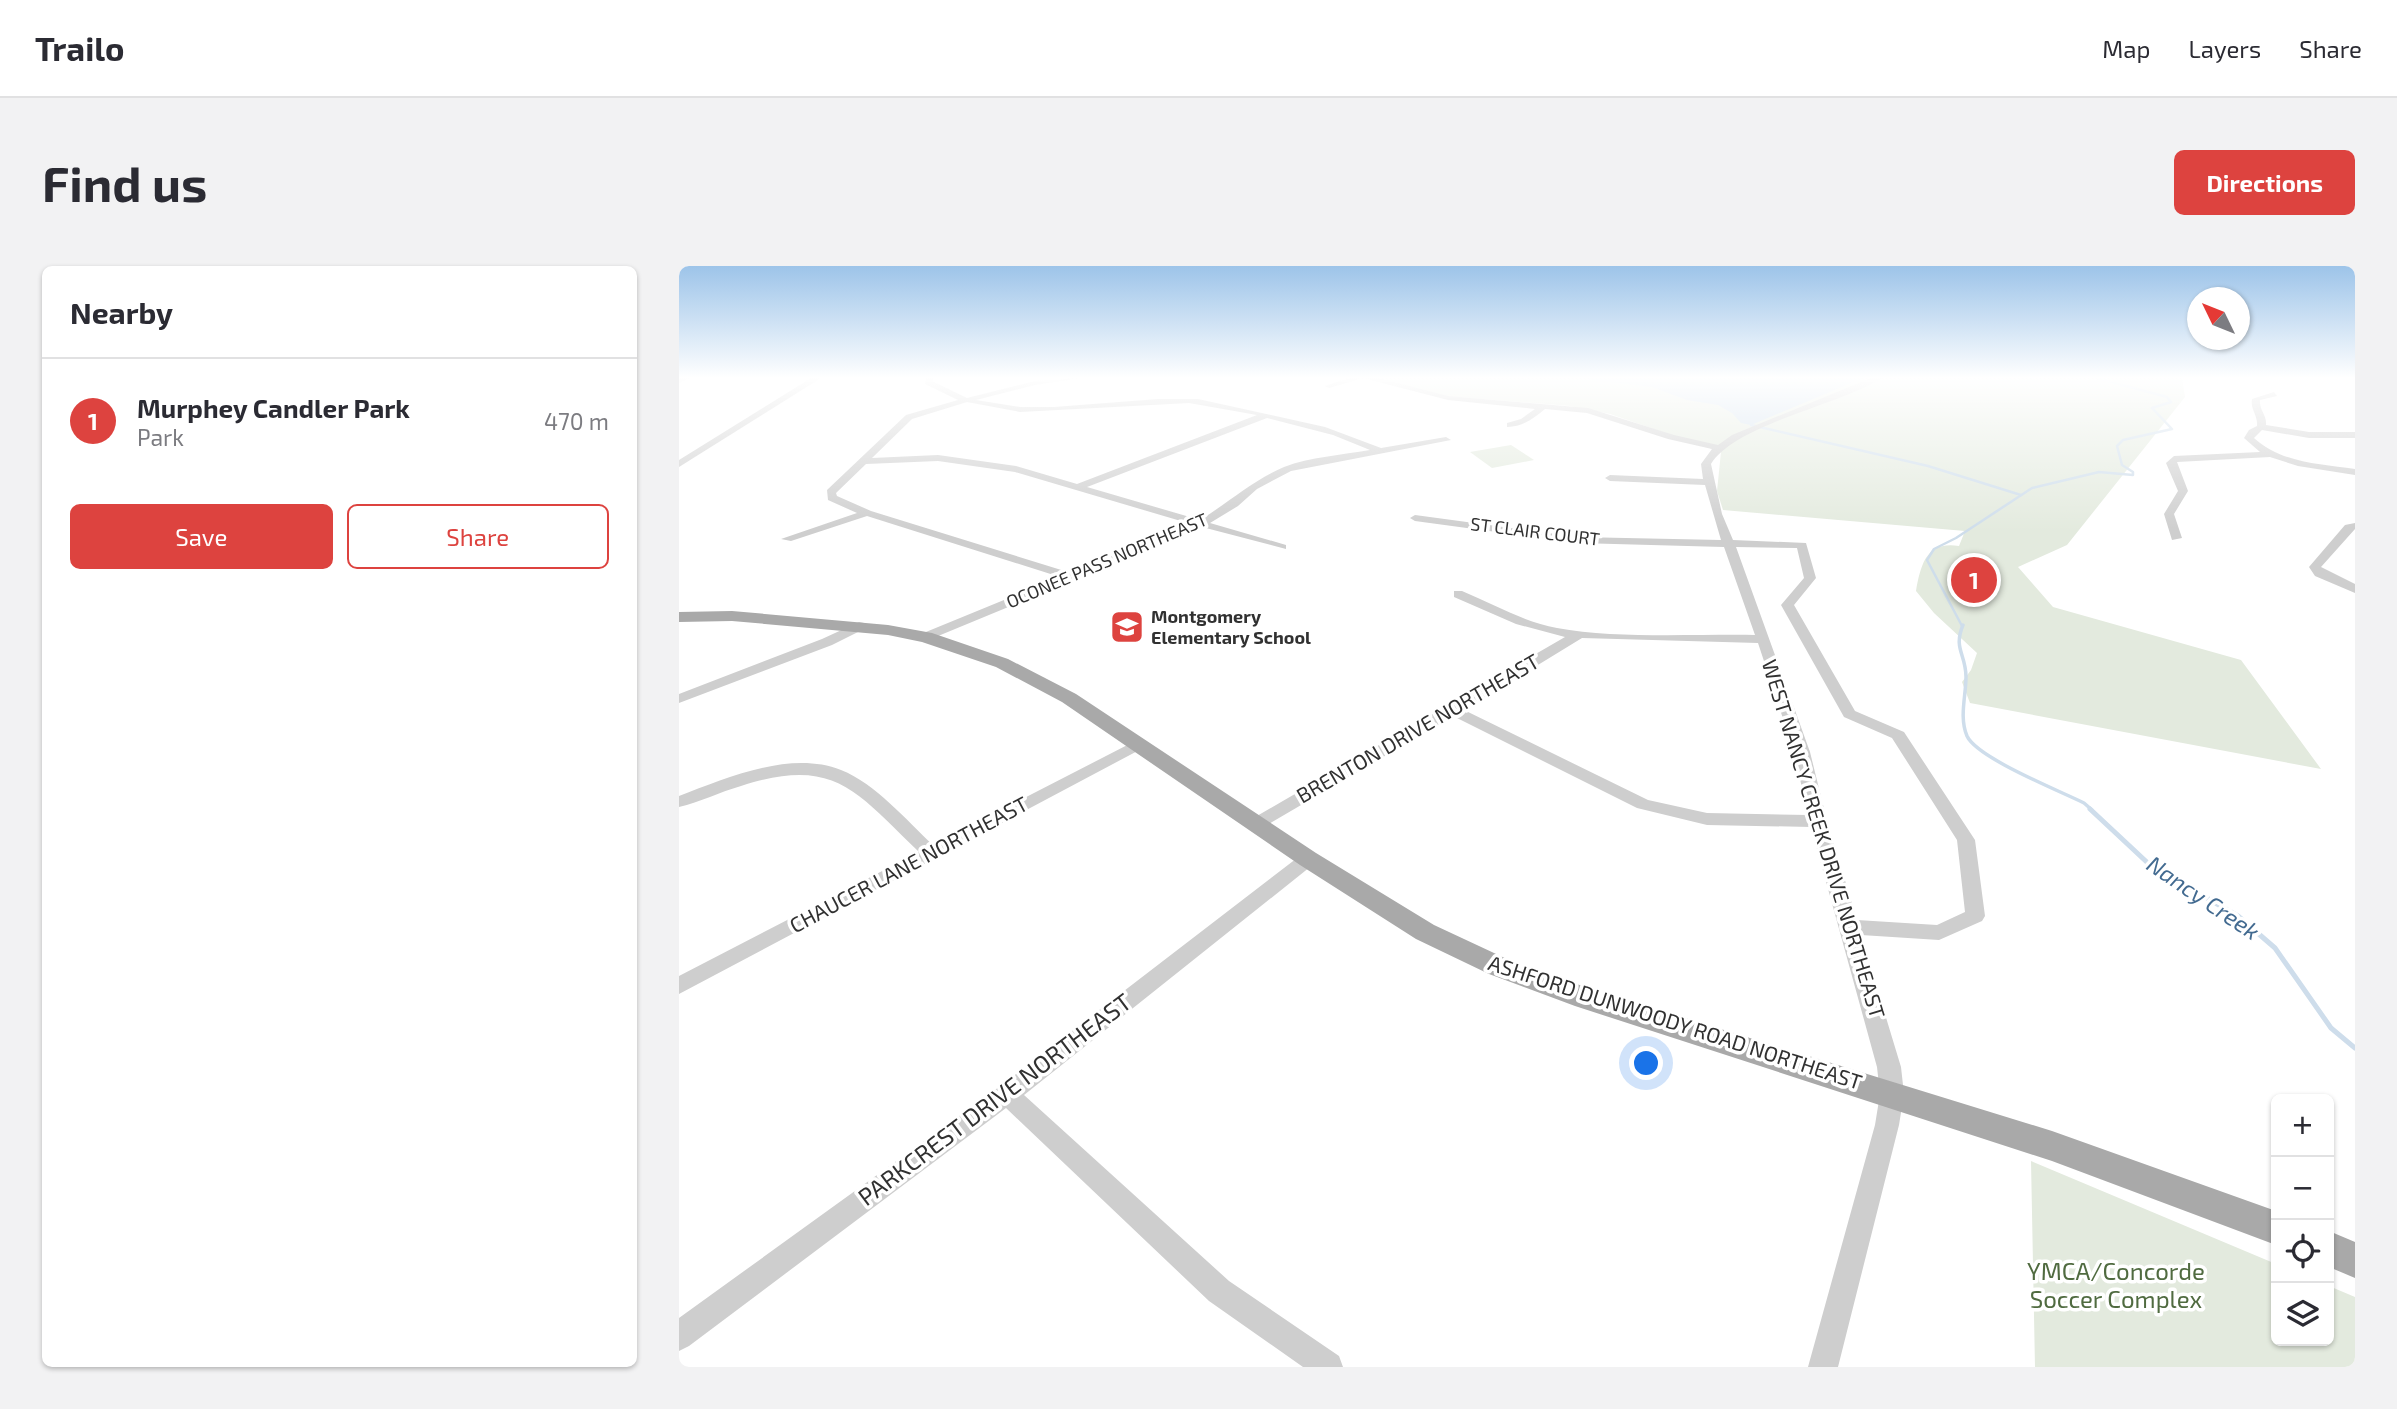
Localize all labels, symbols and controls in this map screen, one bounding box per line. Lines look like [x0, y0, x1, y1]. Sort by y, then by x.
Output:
text: Trailo [35, 28, 125, 68]
text: Map [2102, 34, 2150, 63]
text: Layers [2188, 34, 2261, 63]
text: Share [2299, 34, 2362, 63]
button: Directions [2174, 150, 2355, 215]
text: Find us [42, 153, 207, 212]
north arrow [2187, 287, 2250, 350]
text: Nearby [70, 294, 173, 330]
text: Murphey Candler Park [137, 392, 410, 423]
text: 1 [88, 407, 98, 435]
text: 470 m [544, 407, 609, 435]
text: Park [137, 423, 184, 451]
button: Save [70, 504, 333, 569]
button: Share [347, 504, 609, 569]
street label: OCONEE PASS NORTHEAST [1003, 507, 1211, 612]
street label: ST CLAIR COURT [1469, 512, 1602, 550]
pin: 1 [1951, 554, 1997, 606]
place label: Montgomery Elementary School [1151, 605, 1311, 648]
school or university icon: Montgomery Elementary School [1108, 608, 1146, 646]
street label: BRENTON DRIVE NORTHEAST [1291, 648, 1543, 808]
street label: WEST NANCY CREEK DRIVE NORTHEAST [1758, 656, 1891, 1021]
street label: CHAUCER LANE NORTHEAST [785, 790, 1032, 937]
water label: Nancy Creek [2142, 849, 2265, 945]
street label: ASHFORD DUNWOODY ROAD NORTHEAST [1486, 949, 1865, 1094]
street label: PARKCREST DRIVE NORTHEAST [852, 987, 1136, 1211]
your location [1629, 1046, 1663, 1080]
map controls [2271, 1094, 2334, 1346]
button: + [2271, 1094, 2334, 1157]
button: − [2271, 1157, 2334, 1220]
button: locate [2271, 1220, 2334, 1283]
park label: YMCA/Concorde Soccer Complex [2027, 1256, 2205, 1313]
button: layers [2271, 1283, 2334, 1346]

